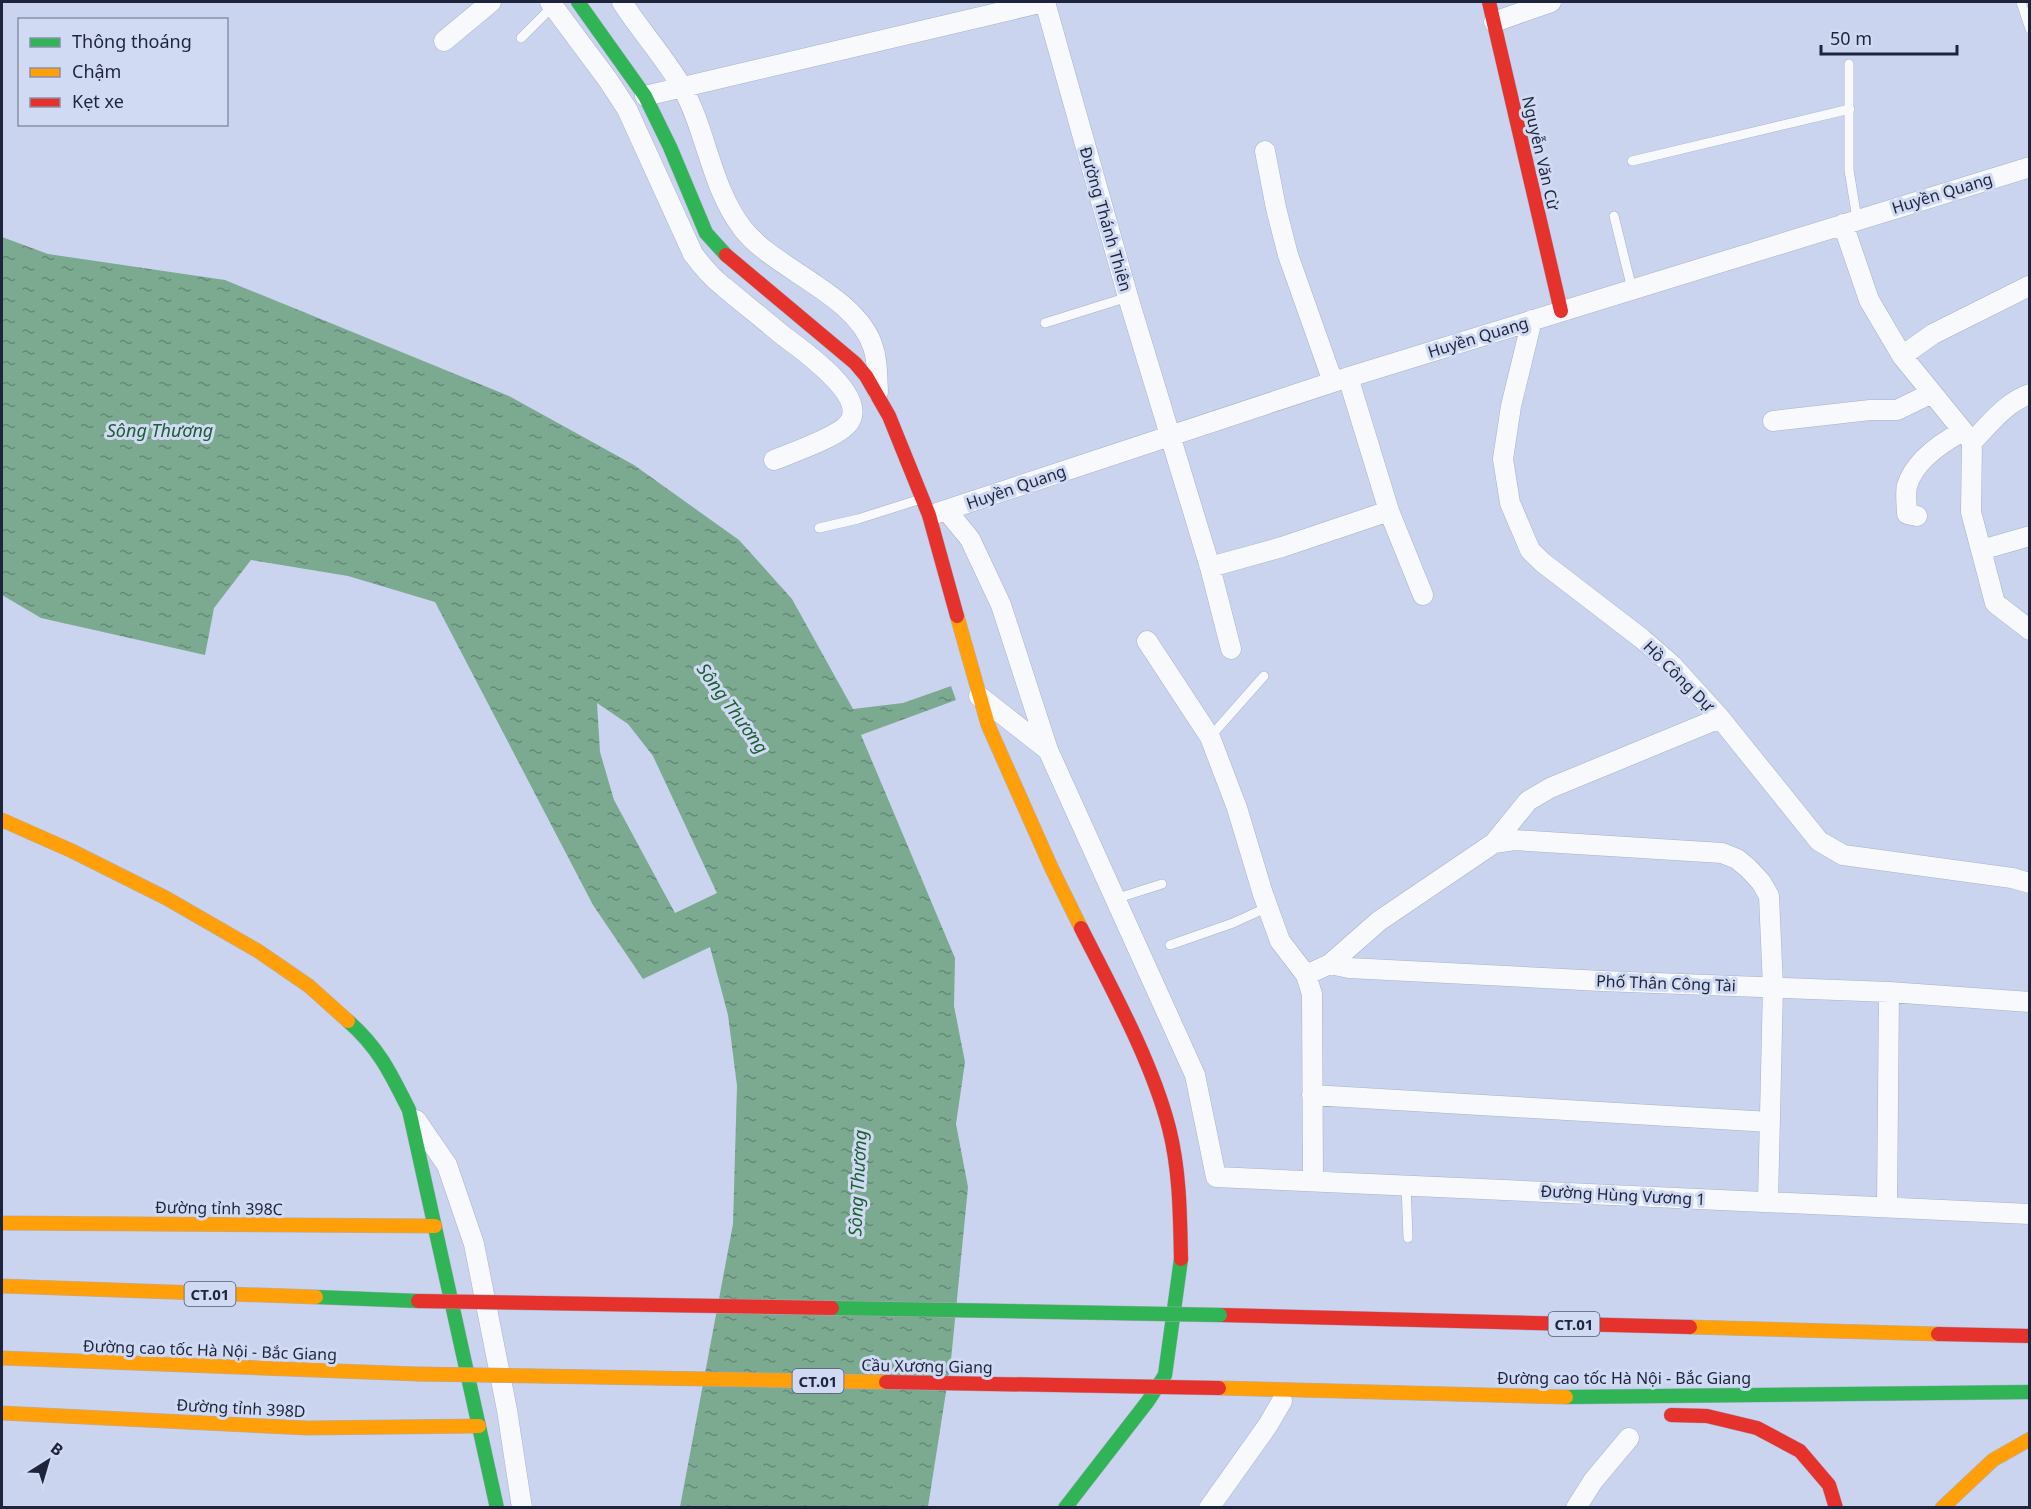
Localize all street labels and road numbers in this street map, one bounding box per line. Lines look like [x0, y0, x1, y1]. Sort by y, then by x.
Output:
street label: Nguyễn Văn Cừ [1517, 94, 1565, 213]
street label: Đường Thánh Thiên [1075, 144, 1137, 294]
street label: Huyền Quang [1889, 167, 1995, 219]
street label: Huyền Quang [1425, 311, 1531, 363]
street label: Huyền Quang [963, 460, 1069, 514]
street label: Hồ Công Dự [1639, 636, 1720, 717]
street label: Phố Thân Công Tài [1596, 970, 1736, 996]
street label: Đường Hùng Vương 1 [1540, 1180, 1706, 1210]
street label: Đường tỉnh 398C [155, 1196, 283, 1220]
road number: CT.01 [184, 1282, 236, 1306]
road number: CT.01 [1548, 1312, 1600, 1336]
street label: Đường cao tốc Hà Nội - Bắc Giang [83, 1335, 337, 1365]
street label: Cầu Xương Giang [861, 1354, 993, 1378]
street label: Đường cao tốc Hà Nội - Bắc Giang [1497, 1367, 1751, 1389]
road number: CT.01 [792, 1369, 844, 1393]
street label: Đường tỉnh 398D [176, 1394, 306, 1422]

